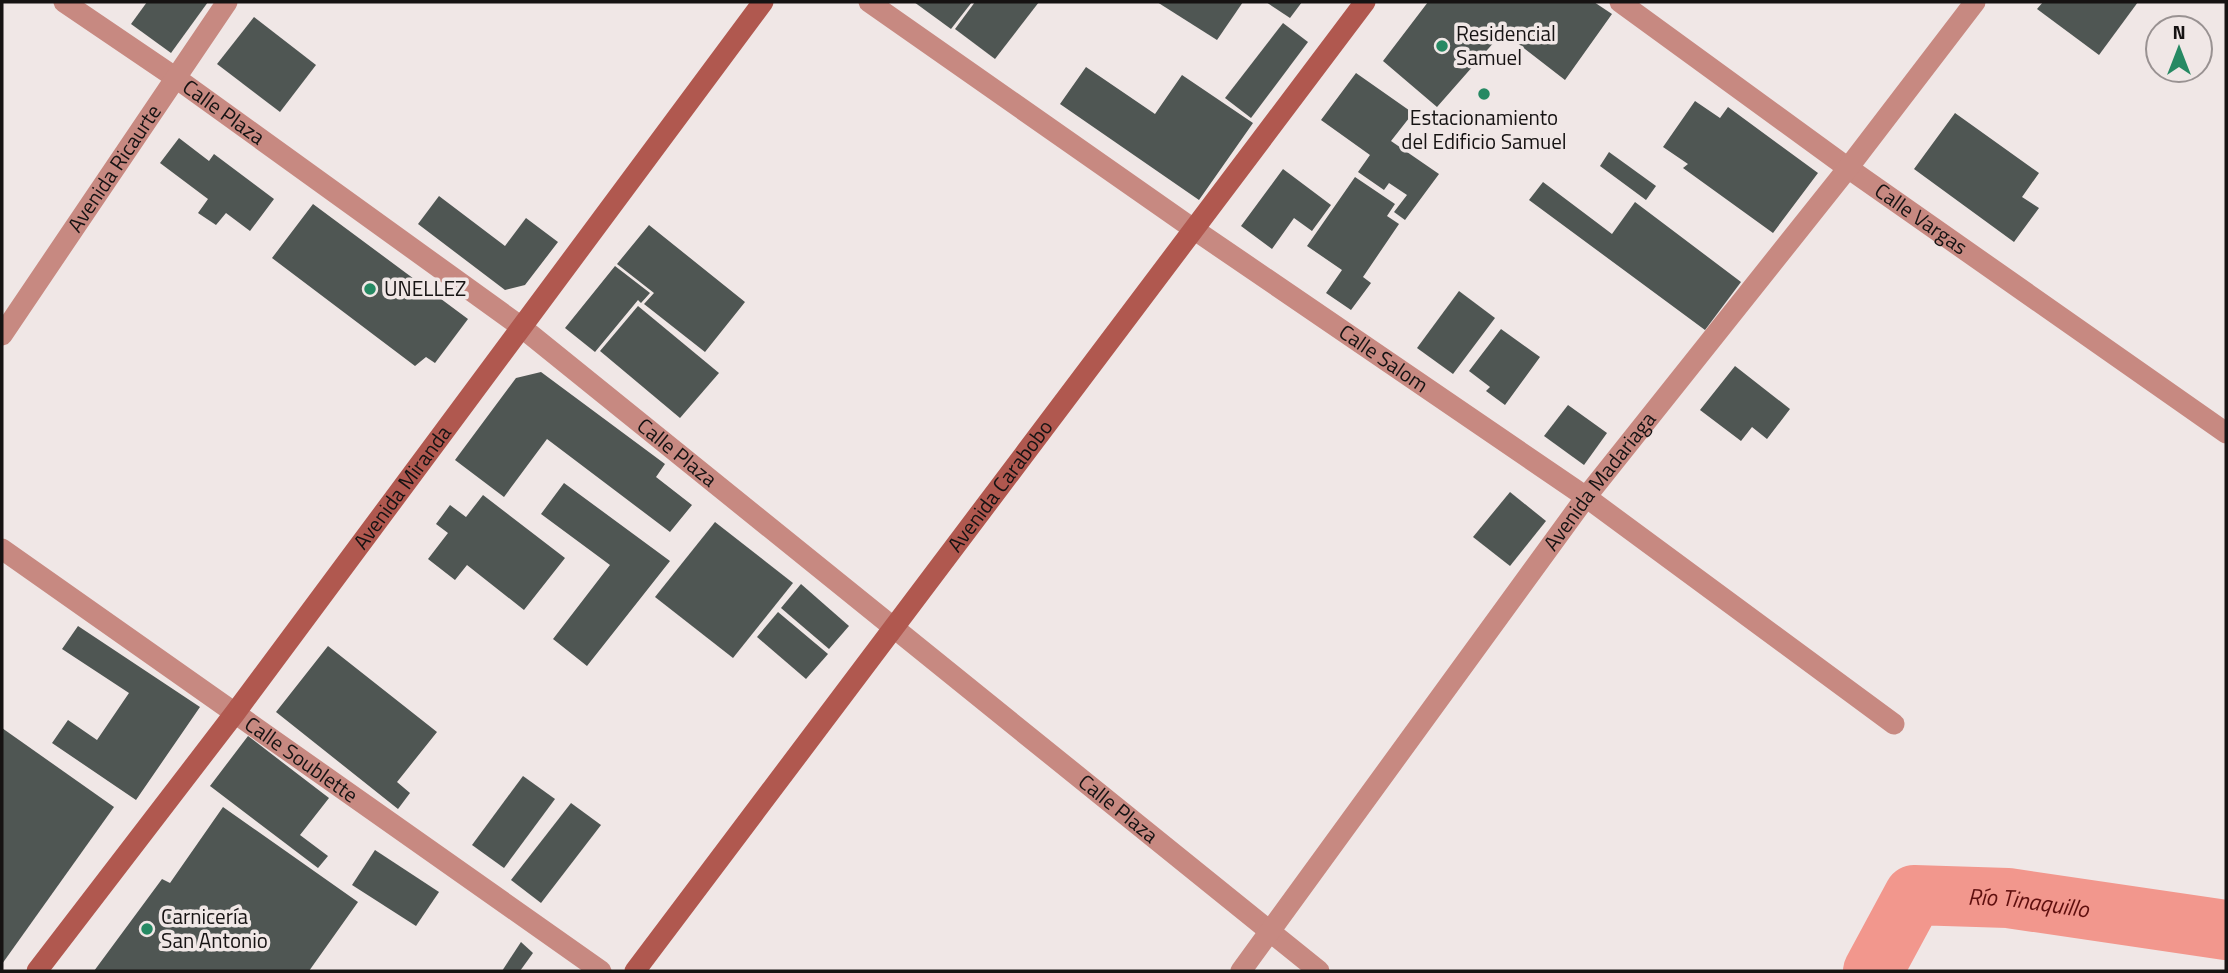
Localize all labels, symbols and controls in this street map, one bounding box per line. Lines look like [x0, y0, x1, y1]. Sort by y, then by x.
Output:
north arrow [2144, 14, 2214, 84]
place label: Residencial Samuel [1456, 17, 1556, 73]
text: N [2172, 17, 2186, 46]
marker: Residencial Samuel [1434, 38, 1450, 54]
street label: Calle Plaza [176, 71, 272, 152]
marker: Estacionamiento del Edificio Samuel [1476, 86, 1492, 102]
street label: Avenida Ricaurte [59, 97, 169, 238]
place label: Estacionamiento del Edificio Samuel [1401, 101, 1567, 157]
street label: Calle Vargas [1868, 174, 1975, 262]
place label: UNELLEZ [384, 272, 466, 304]
marker: UNELLEZ [362, 281, 378, 297]
street label: Calle Salom [1333, 316, 1435, 400]
street label: Avenida Madariaga [1535, 404, 1663, 557]
street label: Calle Plaza [631, 410, 725, 494]
street label: Avenida Carabobo [939, 412, 1060, 559]
street label: Avenida Miranda [345, 418, 459, 556]
street label: Calle Soublette [238, 708, 365, 810]
street label: Calle Plaza [1072, 766, 1166, 851]
water label: Río Tinaquillo [1967, 879, 2092, 927]
place label: Carnicería San Antonio [161, 900, 268, 956]
marker: Carnicería San Antonio [139, 921, 155, 937]

